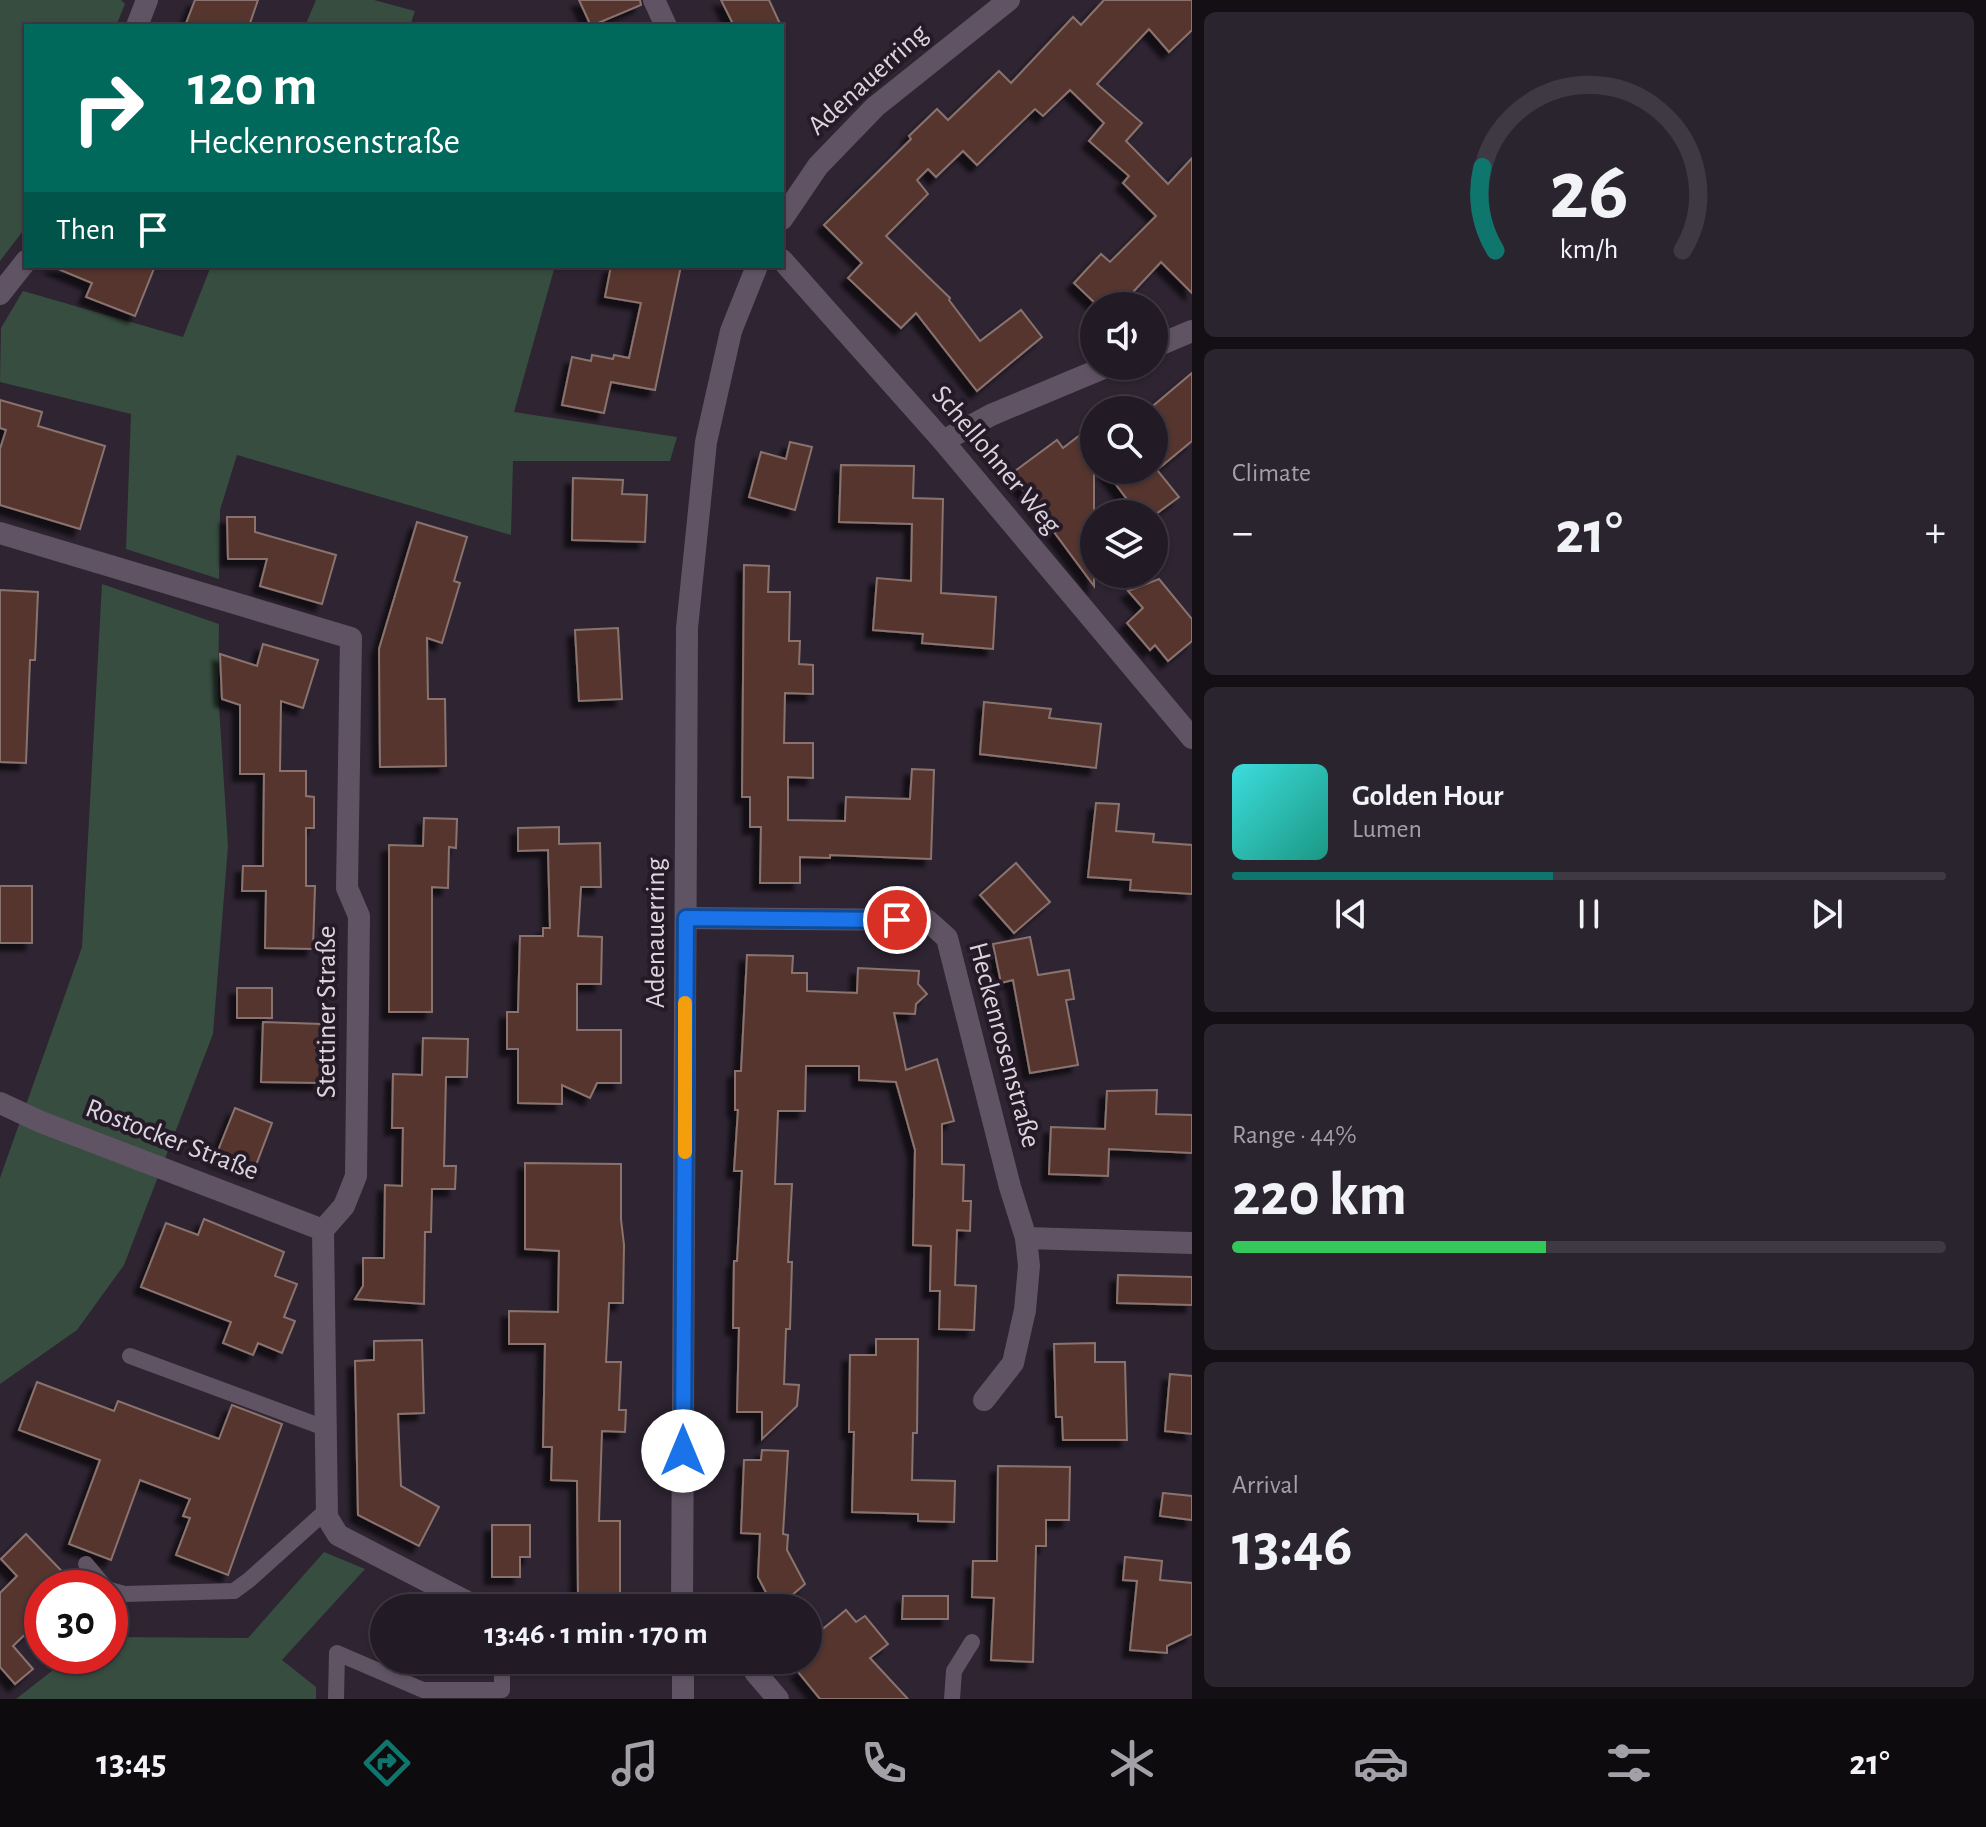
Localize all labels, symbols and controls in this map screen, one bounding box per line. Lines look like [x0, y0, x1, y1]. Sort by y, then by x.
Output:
street label: Adenauerring [803, 19, 934, 141]
icon: right [56, 56, 160, 160]
text: 120 m [188, 59, 317, 115]
text: Heckenrosenstraße [188, 124, 460, 160]
text: 26 [1549, 149, 1629, 233]
icon: arrive [131, 208, 175, 252]
text: Then [56, 215, 115, 245]
text: km/h [1560, 235, 1618, 264]
map controls [1080, 292, 1168, 588]
button: sound [1080, 292, 1168, 380]
street label: Schellohner Weg [926, 381, 1066, 540]
button: search [1080, 396, 1168, 484]
text: Climate [1232, 460, 1311, 486]
button: layers [1080, 500, 1168, 588]
text: 21° [1555, 504, 1623, 564]
text: − [1232, 511, 1253, 555]
text: + [1925, 511, 1946, 555]
text: Golden Hour [1352, 781, 1504, 811]
text: Lumen [1352, 816, 1422, 842]
street label: Adenauerring [642, 857, 670, 1008]
pin [863, 886, 931, 954]
icon: previous [1329, 892, 1373, 936]
icon: pause [1567, 892, 1611, 936]
icon: next [1805, 892, 1849, 936]
icon: arrive [875, 898, 919, 942]
street label: Stettiner Straße [313, 926, 341, 1098]
street label: Heckenrosenstraße [963, 939, 1045, 1151]
street label: Rostocker Straße [82, 1094, 262, 1186]
text: Range · 44% [1232, 1122, 1357, 1148]
text: 220 km [1232, 1166, 1407, 1226]
position arrow [641, 1409, 725, 1493]
text: Arrival [1232, 1472, 1299, 1498]
text: 13:46 [1232, 1516, 1352, 1576]
speed limit sign: 30 [24, 1570, 128, 1674]
text: 13:46 · 1 min · 170 m [484, 1619, 708, 1649]
icon: directions [359, 1735, 415, 1791]
icon: music [607, 1735, 663, 1791]
icon: phone [856, 1735, 912, 1791]
icon: climate [1104, 1735, 1160, 1791]
icon: car [1353, 1735, 1409, 1791]
icon: filters [1601, 1735, 1657, 1791]
text: 13:45 [96, 1745, 167, 1781]
text: 21° [1849, 1745, 1890, 1781]

